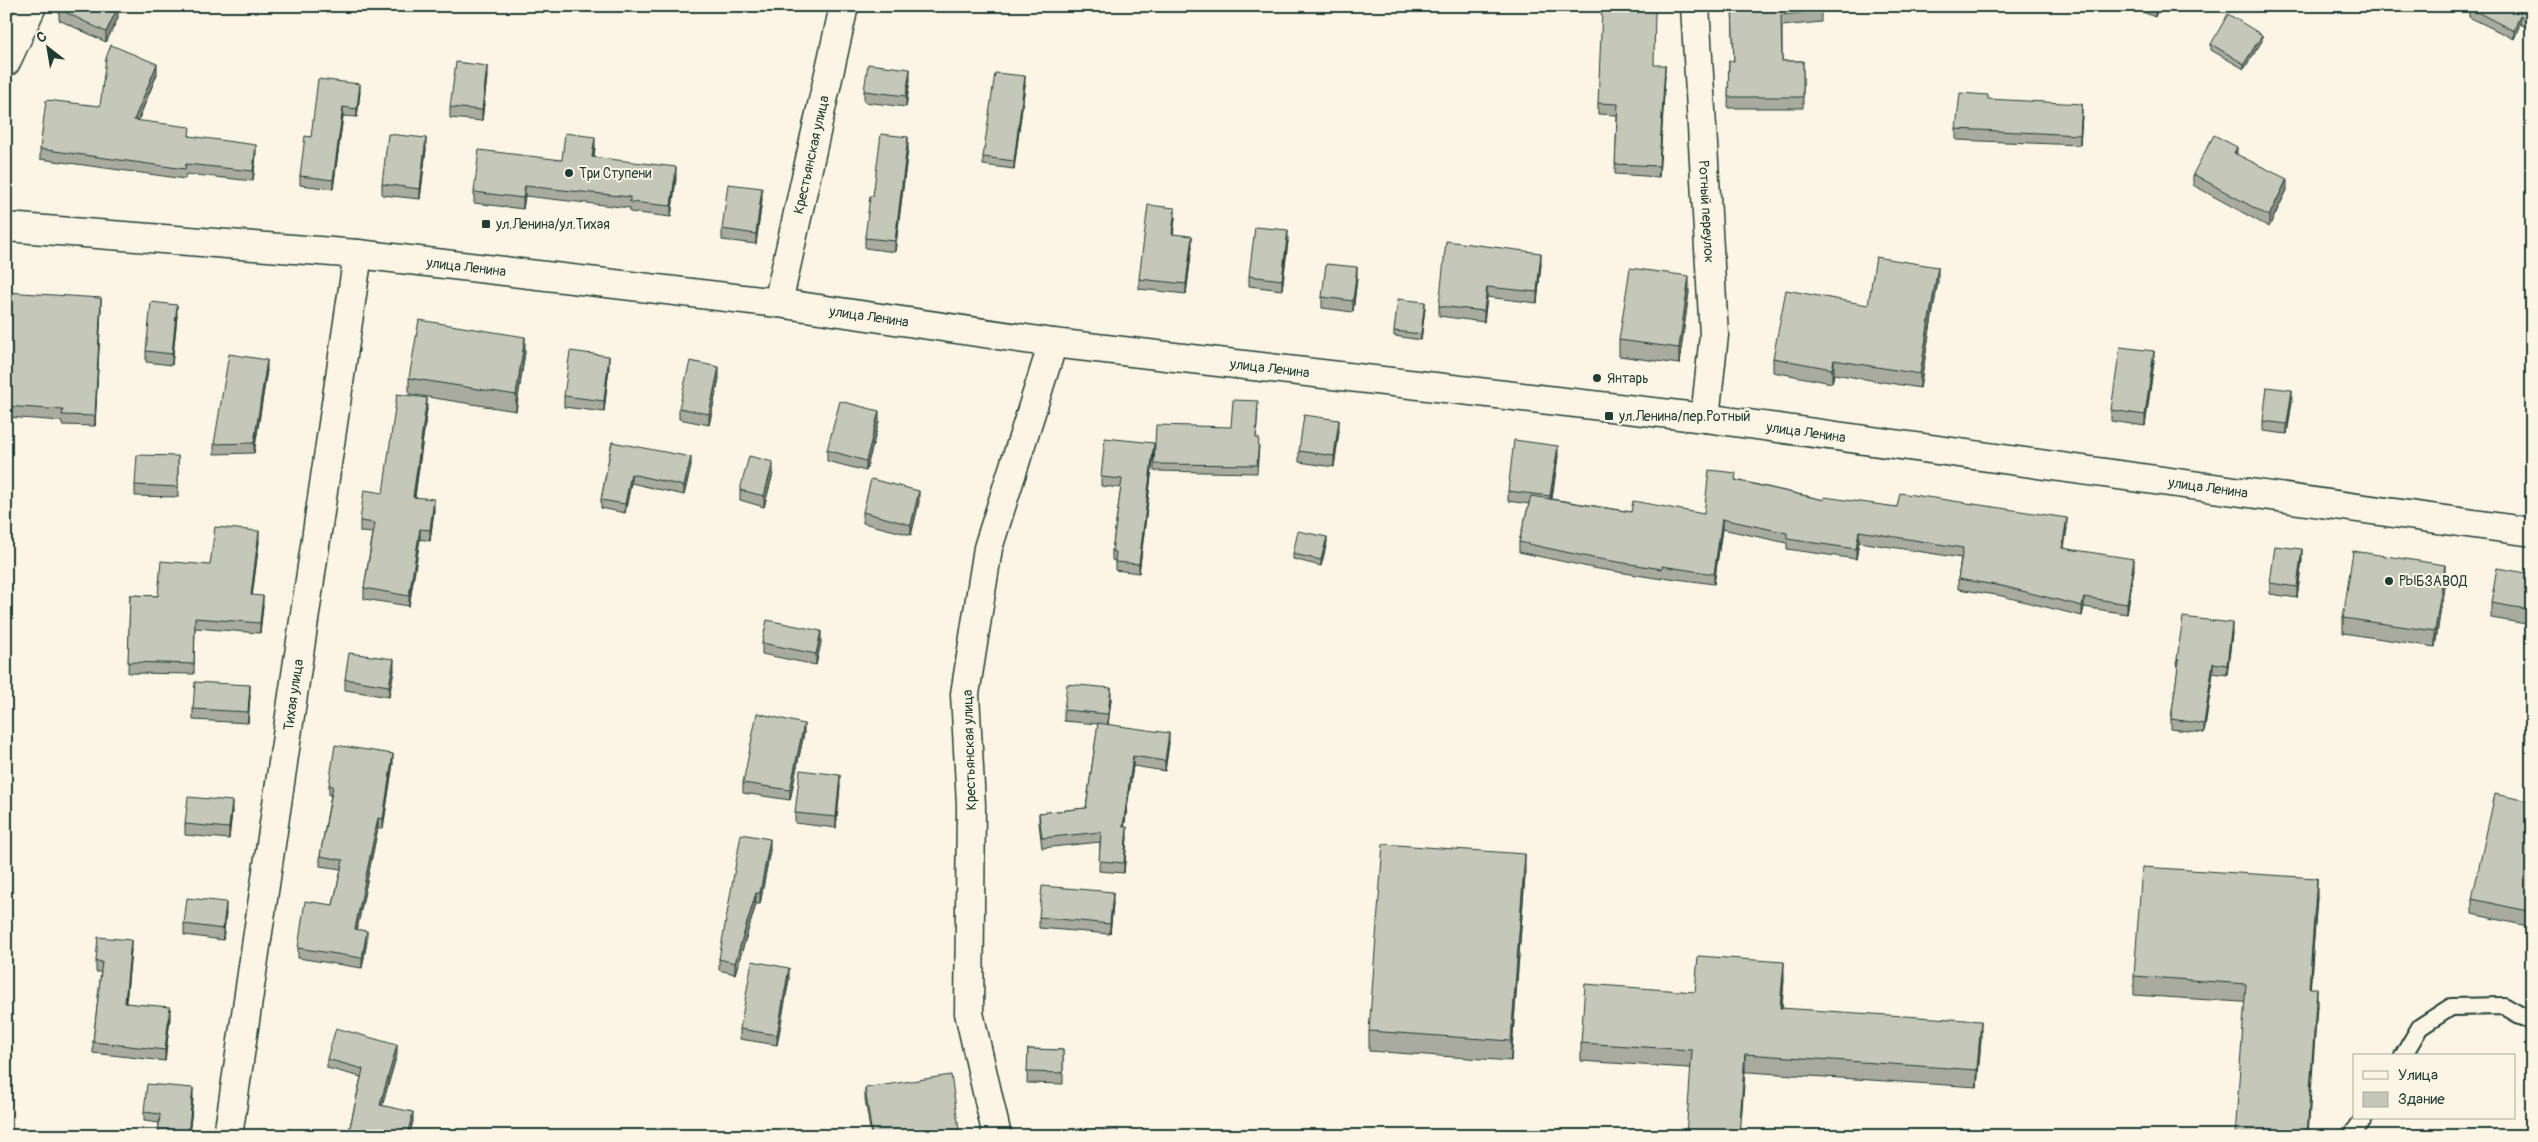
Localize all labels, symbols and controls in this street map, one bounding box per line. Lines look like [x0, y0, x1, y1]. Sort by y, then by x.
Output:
north arrow [22, 22, 72, 72]
text: С [33, 28, 50, 47]
street label: Крестьянская улица [790, 94, 833, 216]
street label: Ротный переулок [1695, 160, 1718, 264]
place label: Три Ступени [579, 165, 652, 182]
marker: Три Ступени [563, 167, 575, 179]
place label: ул.Ленина/ул.Тихая [495, 216, 610, 233]
marker: ул.Ленина/ул.Тихая [480, 218, 492, 230]
street label: улица Ленина [424, 254, 507, 280]
street label: улица Ленина [827, 302, 910, 331]
street label: улица Ленина [1228, 355, 1310, 381]
place label: Янтарь [1607, 370, 1649, 387]
marker: Янтарь [1591, 372, 1603, 384]
place label: ул.Ленина/пер.Ротный [1618, 408, 1750, 425]
marker: ул.Ленина/пер.Ротный [1603, 410, 1615, 422]
street label: улица Ленина [1764, 418, 1847, 446]
street label: улица Ленина [2166, 474, 2249, 502]
place label: РЫБЗАВОД [2399, 573, 2468, 590]
marker: РЫБЗАВОД [2383, 575, 2395, 587]
street label: Тихая улица [280, 658, 307, 732]
street label: Крестьянская улица [959, 689, 980, 811]
legend [2353, 1054, 2516, 1120]
text: Улица [2398, 1066, 2438, 1085]
text: Здание [2398, 1090, 2445, 1109]

